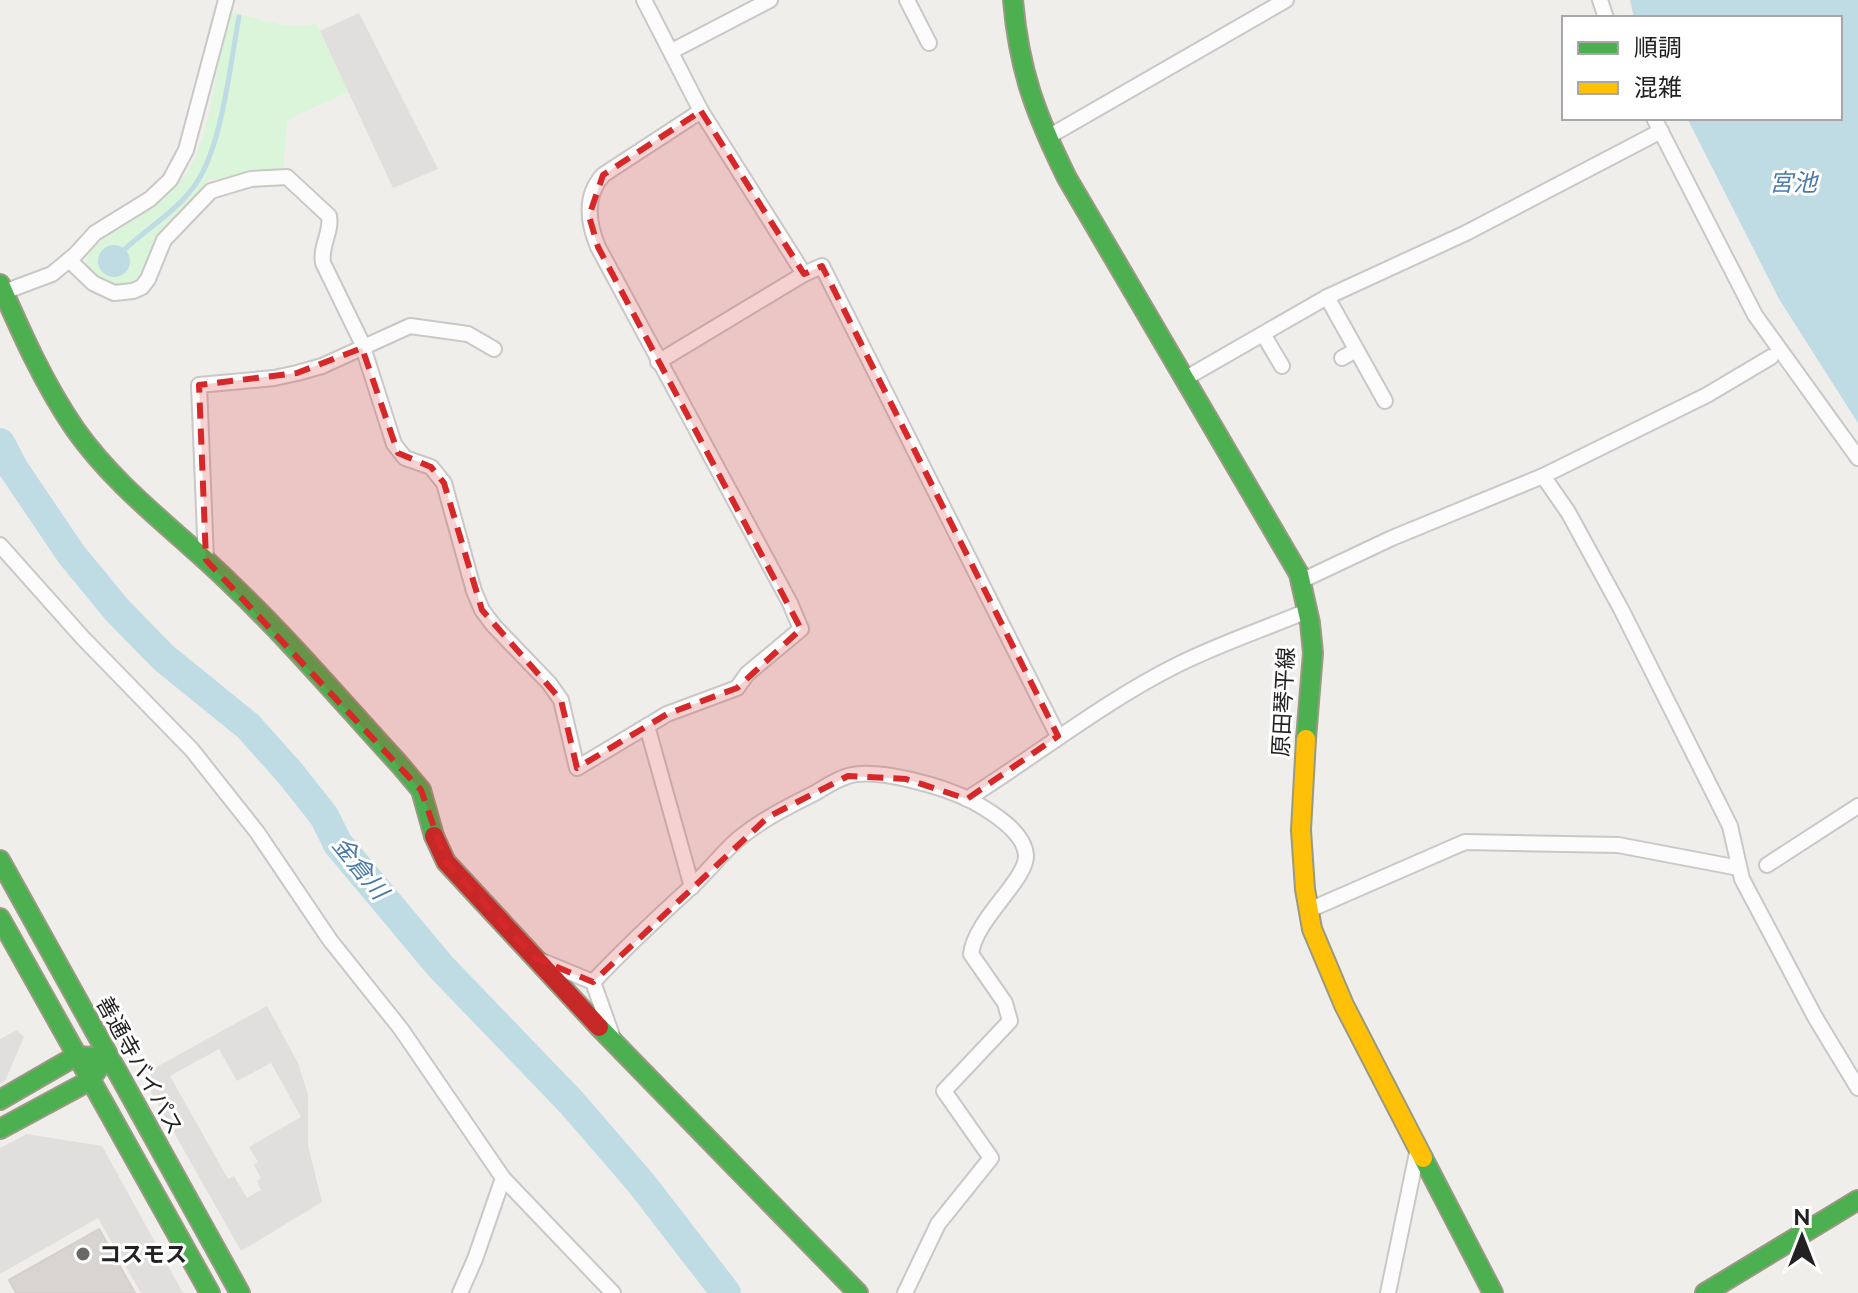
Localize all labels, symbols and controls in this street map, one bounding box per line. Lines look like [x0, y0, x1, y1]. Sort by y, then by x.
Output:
legend [1562, 16, 1842, 120]
text: 順調 [1634, 33, 1682, 62]
text: 混雑 [1634, 73, 1682, 102]
water label: 宮池 [1769, 168, 1819, 197]
street label: 原田琴平線 [1267, 646, 1299, 758]
water label: 金倉川 [326, 831, 396, 907]
street label: 善通寺バイパス [91, 992, 189, 1138]
north arrow [1762, 1197, 1842, 1277]
text: N [1794, 1204, 1810, 1230]
place label: コスモス [99, 1241, 187, 1267]
marker: コスモス [74, 1245, 92, 1263]

